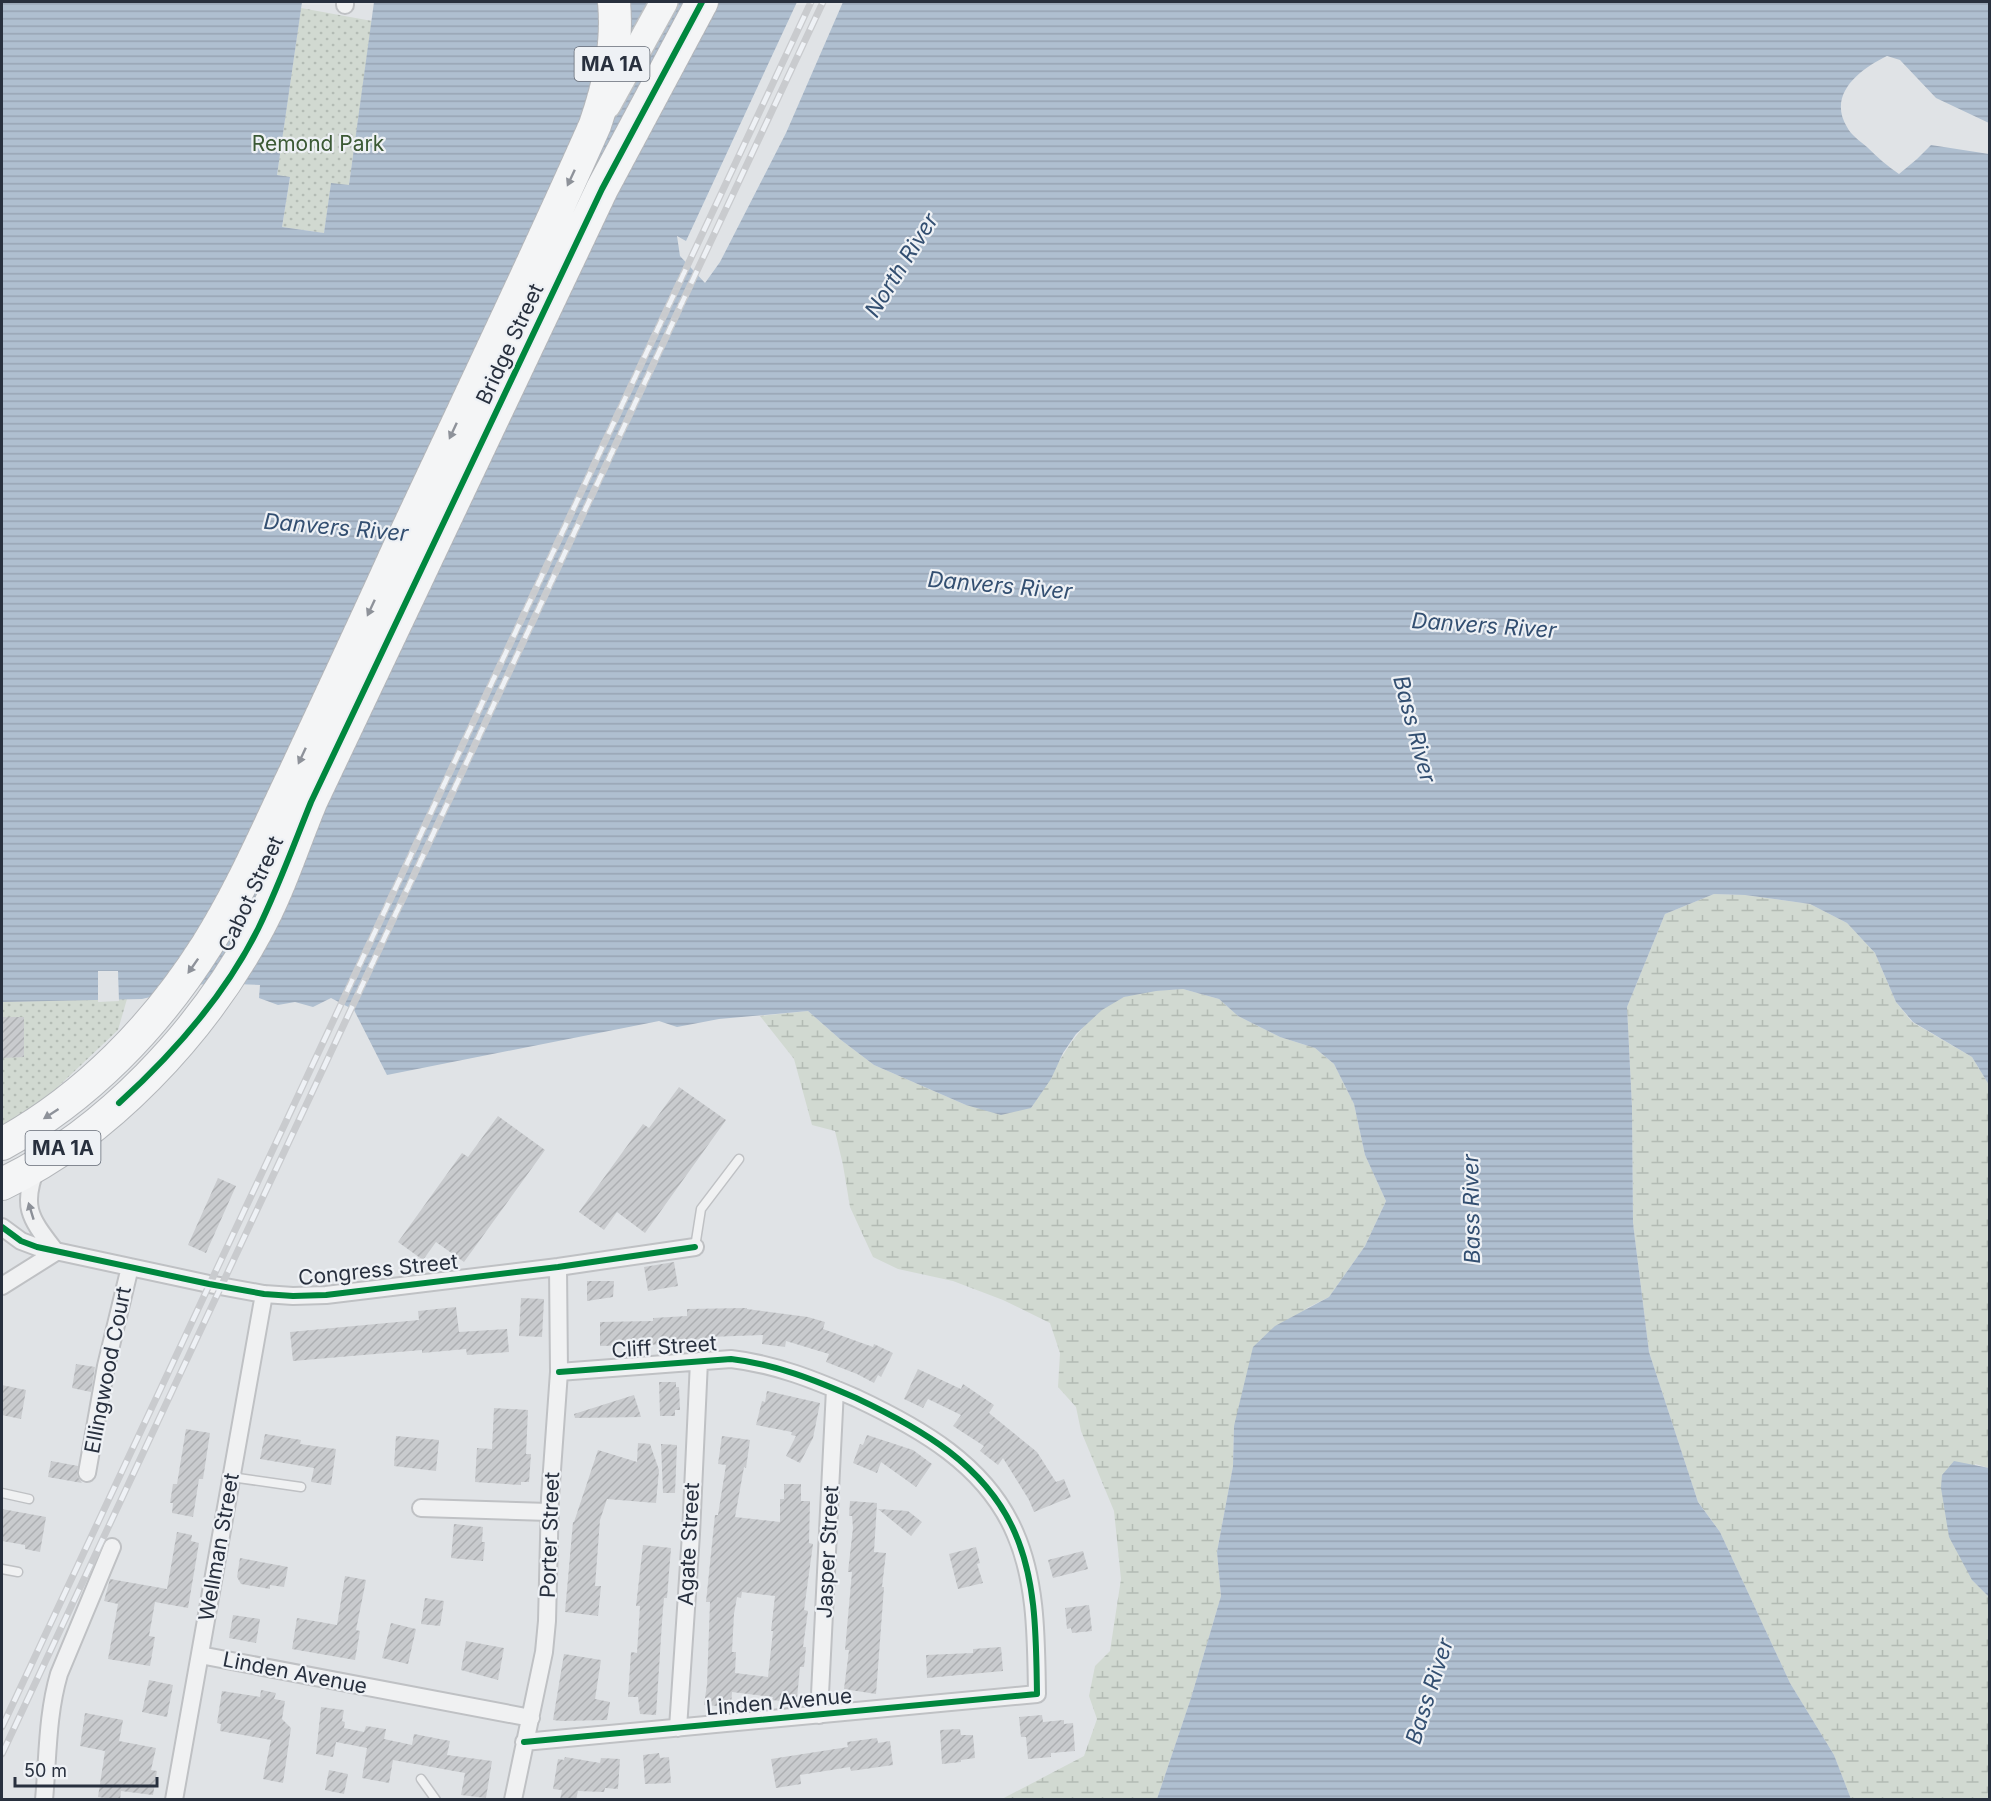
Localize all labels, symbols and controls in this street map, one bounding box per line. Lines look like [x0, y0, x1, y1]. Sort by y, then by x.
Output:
road number: MA 1A [574, 47, 650, 81]
park label: Remond Park [252, 131, 385, 156]
one-way arrow [567, 170, 576, 187]
water label: North River [859, 208, 943, 322]
street label: Bridge Street [471, 279, 548, 408]
one-way arrow [449, 423, 458, 440]
water label: Danvers River [263, 508, 410, 546]
water label: Danvers River [927, 566, 1074, 604]
one-way arrow [366, 599, 376, 617]
water label: Danvers River [1411, 607, 1558, 643]
water label: Bass River [1388, 673, 1442, 786]
one-way arrow [297, 748, 307, 766]
street label: Cabot Street [213, 832, 288, 956]
one-way arrow [187, 958, 198, 974]
one-way arrow [43, 1108, 59, 1119]
road number: MA 1A [26, 1131, 100, 1165]
water label: Bass River [1457, 1153, 1485, 1264]
one-way arrow [26, 1202, 35, 1220]
street label: Congress Street [297, 1249, 459, 1290]
street label: Ellingwood Court [79, 1284, 136, 1455]
street label: Cliff Street [611, 1330, 718, 1363]
street label: Wellman Street [193, 1471, 244, 1623]
street label: Porter Street [535, 1471, 564, 1598]
street label: Agate Street [673, 1482, 704, 1606]
street label: Jasper Street [812, 1485, 843, 1619]
water label: Bass River [1400, 1634, 1459, 1747]
street label: Linden Avenue [221, 1646, 369, 1699]
street label: Linden Avenue [705, 1683, 853, 1720]
scale bar [15, 1750, 158, 1788]
text: 50 m [24, 1760, 67, 1781]

